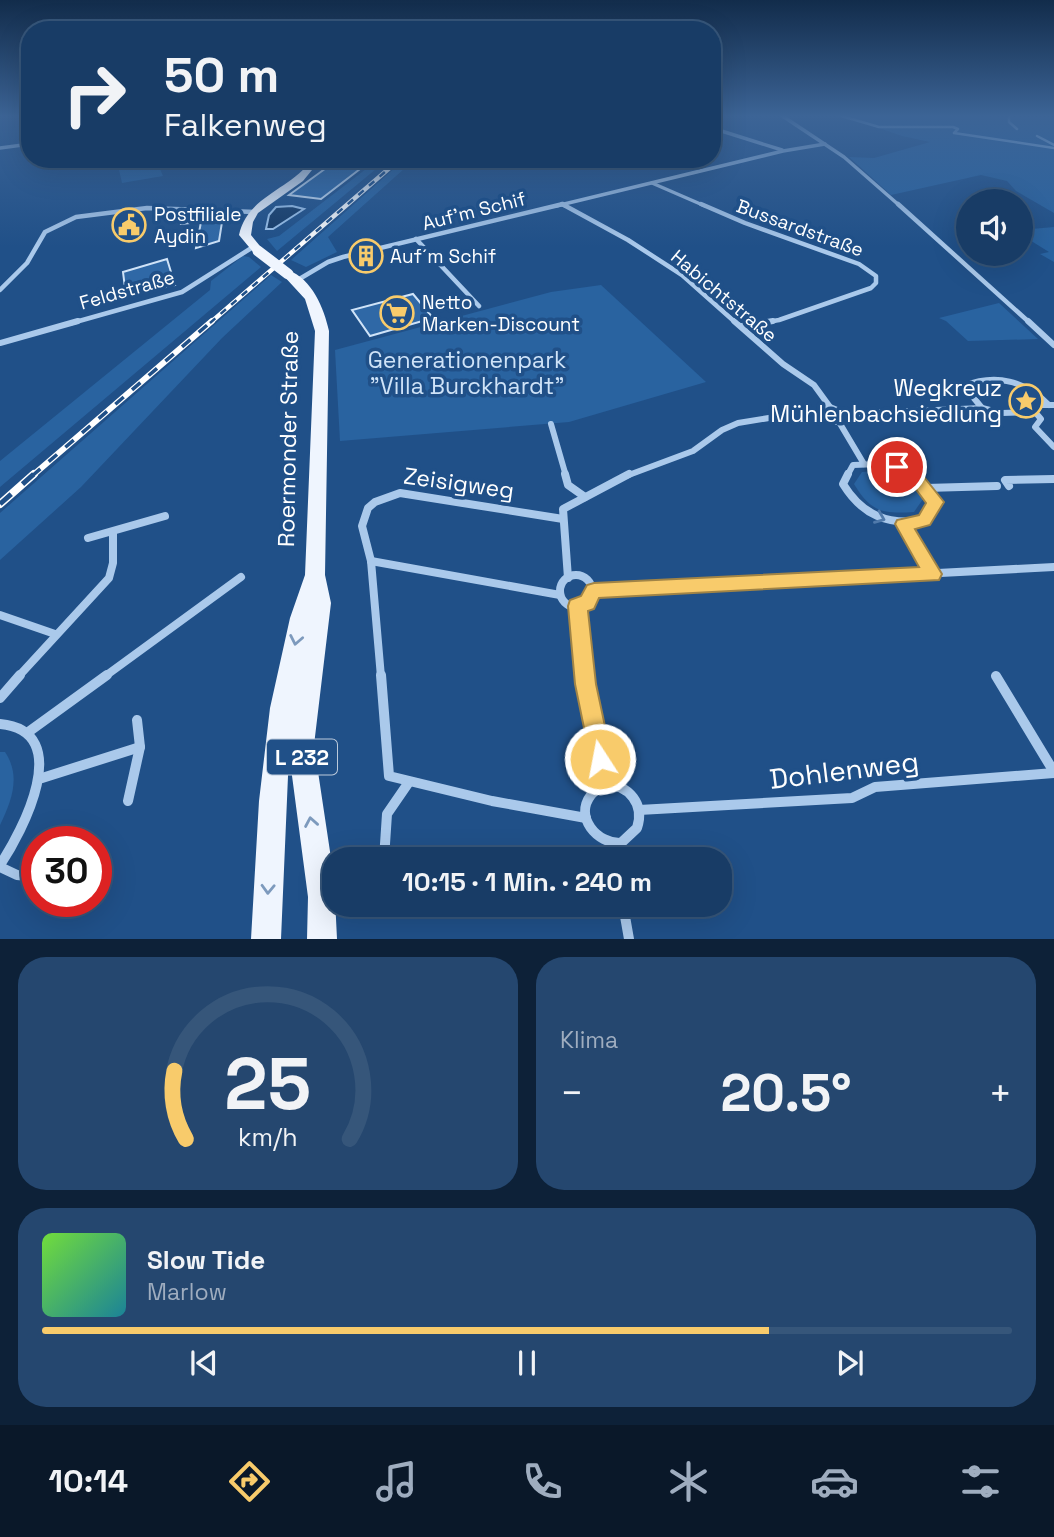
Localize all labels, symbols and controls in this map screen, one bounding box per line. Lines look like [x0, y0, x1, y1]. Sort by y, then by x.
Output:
text: 50 m [164, 44, 279, 106]
icon: right [49, 49, 140, 140]
text: Falkenweg [164, 105, 327, 145]
street label: Auf'm Schif [420, 186, 528, 236]
map controls [956, 189, 1033, 266]
button: sound [956, 189, 1033, 266]
street label: Bussardstraße [733, 193, 867, 263]
place label: Postfiliale Aydin [154, 202, 242, 249]
public building icon: Postfiliale Aydin [110, 206, 148, 244]
building icon: Auf´m Schif [347, 237, 385, 275]
place label: Auf´m Schif [390, 244, 496, 269]
street label: Habichtstraße [666, 244, 782, 348]
street label: Feldstraße [77, 265, 177, 315]
place label: Netto Marken-Discount [422, 290, 580, 337]
supermarket icon: Netto Marken-Discount [378, 294, 416, 332]
street label: Roermonder Straße [271, 331, 305, 547]
park label: Generationenpark "Villa Burckhardt" [368, 345, 566, 401]
place label: Wegkreuz Mühlenbachsiedlung [770, 373, 1002, 429]
place icon: Wegkreuz Mühlenbachsiedlung [1007, 382, 1045, 420]
pin [867, 437, 927, 497]
icon: arrive [878, 448, 916, 486]
street label: Zeisigweg [402, 460, 516, 506]
one-way arrow [873, 509, 885, 523]
one-way arrow [290, 634, 305, 646]
position arrow [563, 722, 637, 796]
road number: L 232 [267, 740, 337, 774]
street label: Dohlenweg [767, 743, 921, 797]
one-way arrow [305, 816, 320, 828]
speed limit sign: 30 [21, 826, 112, 917]
text: 10:15 · 1 Min. · 240 m [402, 865, 652, 899]
one-way arrow [260, 884, 275, 895]
text: Klima [560, 1025, 618, 1055]
text: 25 [225, 1038, 311, 1131]
text: 20.5° [720, 1060, 852, 1126]
text: − [560, 1069, 584, 1117]
text: + [988, 1069, 1012, 1117]
text: km/h [238, 1121, 298, 1153]
text: Slow Tide [147, 1243, 265, 1277]
text: Marlow [147, 1277, 227, 1307]
icon: previous [185, 1344, 223, 1382]
icon: pause [508, 1344, 546, 1382]
icon: next [831, 1344, 869, 1382]
icon: directions [225, 1457, 274, 1506]
icon: music [372, 1457, 421, 1506]
icon: phone [518, 1457, 567, 1506]
icon: climate [664, 1457, 713, 1506]
icon: car [810, 1457, 859, 1506]
icon: filters [956, 1457, 1005, 1506]
text: 10:14 [49, 1461, 128, 1501]

